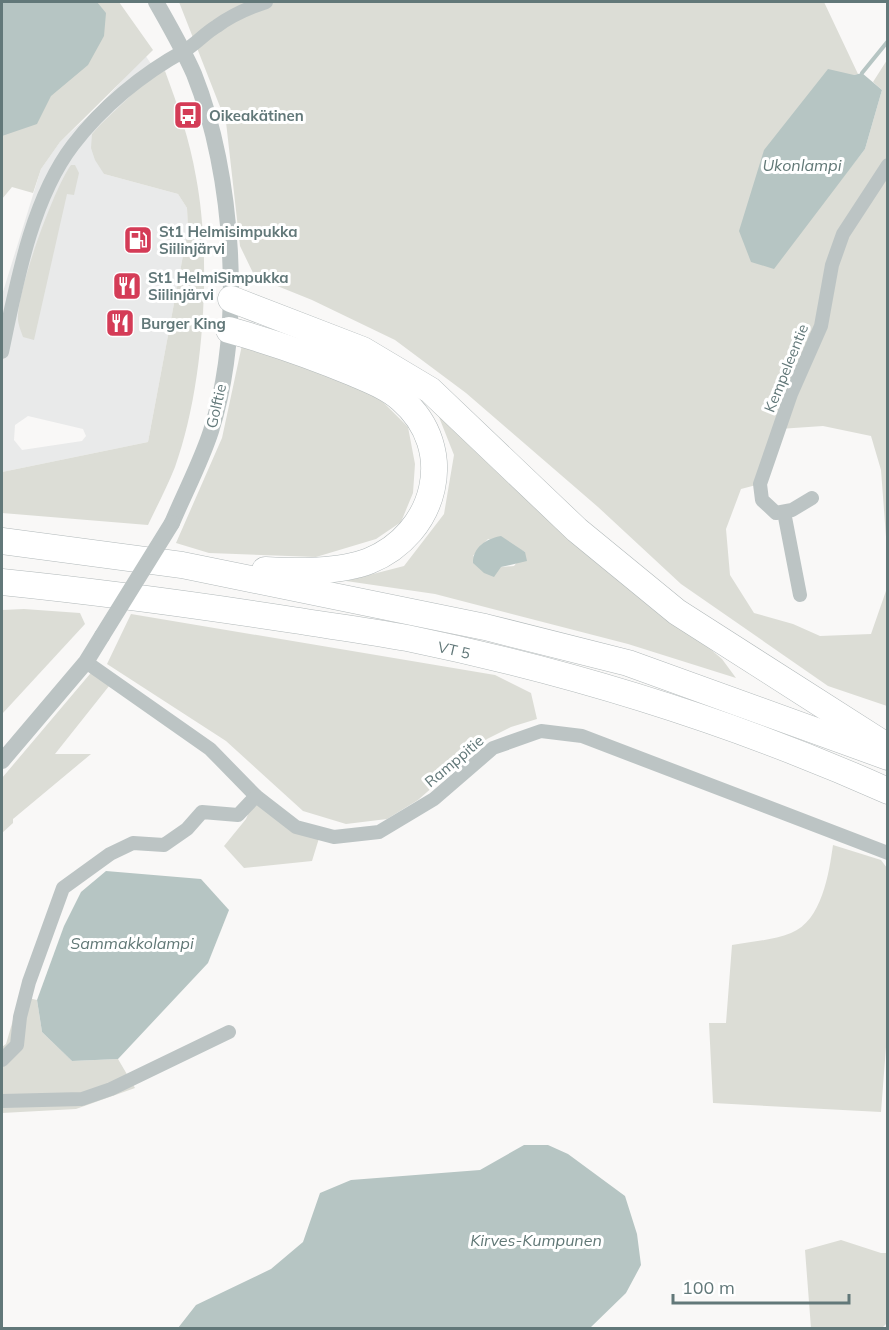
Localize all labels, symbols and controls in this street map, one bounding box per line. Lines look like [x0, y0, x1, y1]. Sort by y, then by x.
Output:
bus stop icon: Oikeakätinen [172, 99, 204, 131]
place label: Oikeakätinen [209, 106, 304, 125]
water label: Ukonlampi [762, 155, 842, 175]
place label: St1 Helmisimpukka Siilinjärvi [159, 222, 297, 258]
fuel station icon: St1 Helmisimpukka Siilinjärvi [122, 224, 154, 256]
place label: St1 HelmiSimpukka Siilinjärvi [148, 268, 289, 304]
restaurant icon: St1 HelmiSimpukka Siilinjärvi [111, 270, 143, 302]
restaurant icon: Burger King [104, 307, 136, 339]
place label: Burger King [141, 314, 226, 333]
street label: Kempeleentie [760, 321, 812, 415]
street label: Golftie [202, 382, 230, 430]
street label: VT 5 [436, 637, 472, 663]
street label: Ramppitie [421, 731, 487, 791]
water label: Sammakkolampi [70, 933, 194, 953]
water label: Kirves-Kumpunen [470, 1230, 602, 1250]
scale bar [673, 1267, 848, 1305]
text: 100 m [682, 1276, 735, 1299]

